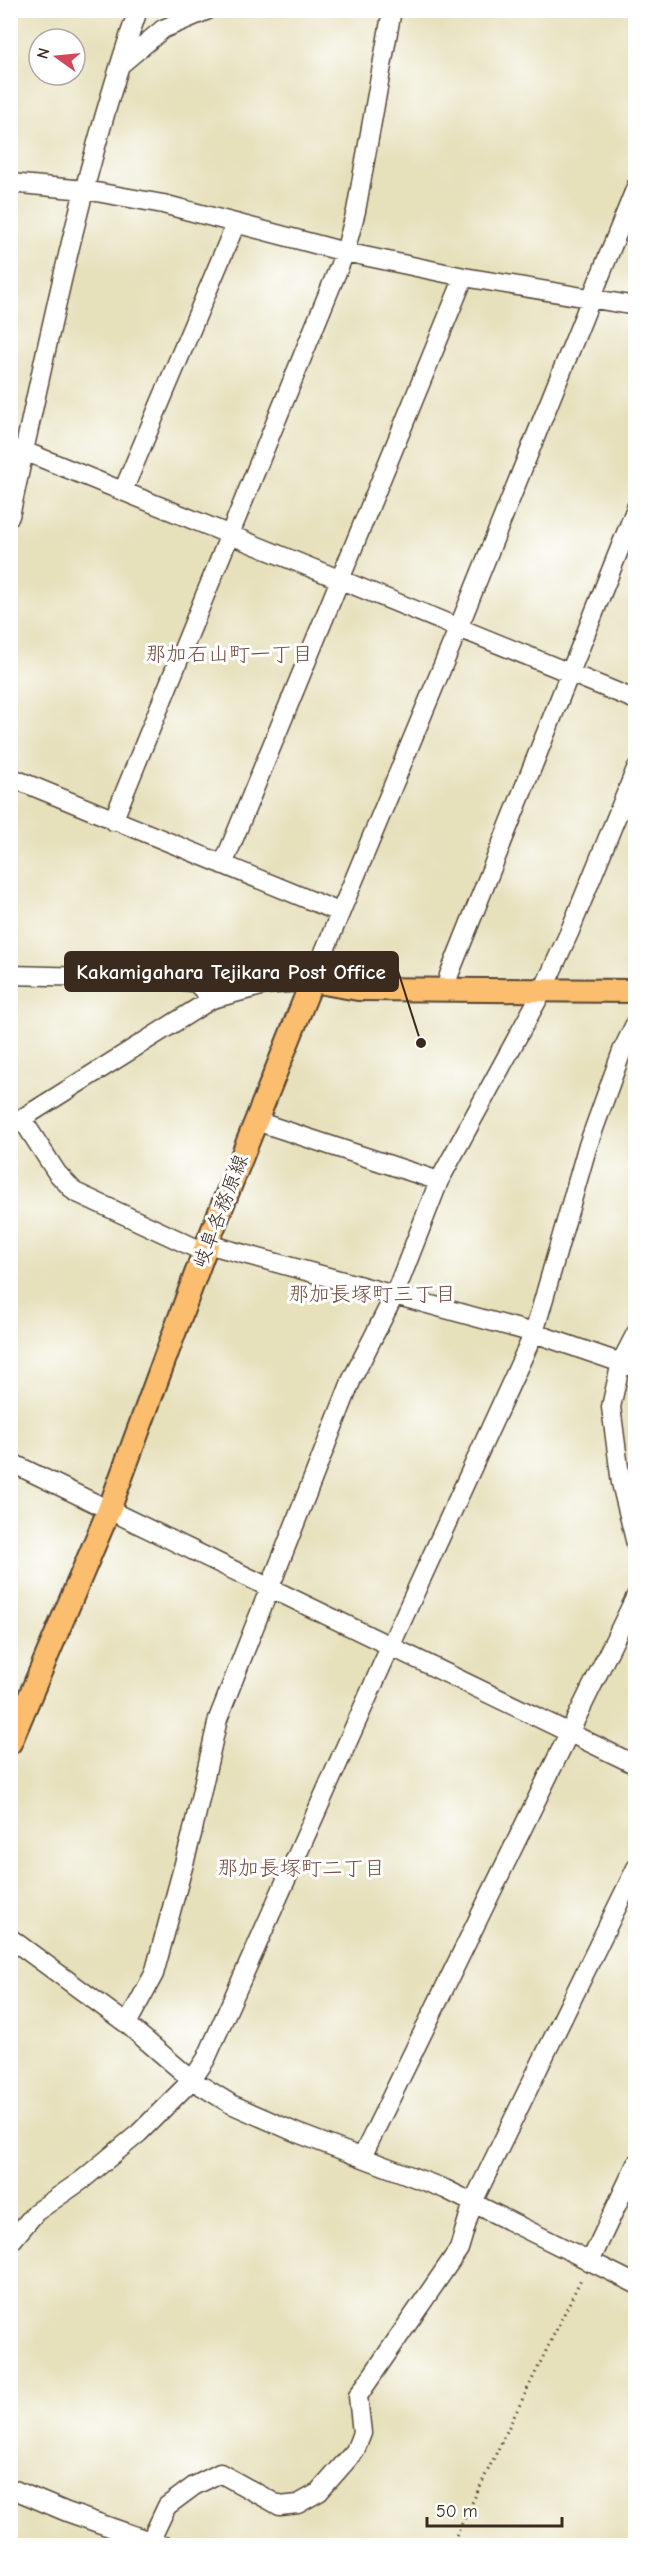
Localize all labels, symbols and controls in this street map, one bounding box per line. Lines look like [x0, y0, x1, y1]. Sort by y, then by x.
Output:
north arrow [27, 27, 87, 87]
text: N [33, 46, 54, 61]
district label: 那加石山町一丁目 [145, 642, 313, 666]
callout: Kakamigahara Tejikara Post Office [65, 952, 398, 991]
text: Kakamigahara Tejikara Post Office [76, 960, 386, 984]
street label: 岐阜各務原線 [188, 1151, 253, 1271]
district label: 那加長塚町三丁目 [288, 1282, 456, 1306]
district label: 那加長塚町二丁目 [217, 1856, 385, 1880]
scale bar [427, 2490, 562, 2528]
text: 50 m [436, 2501, 478, 2522]

